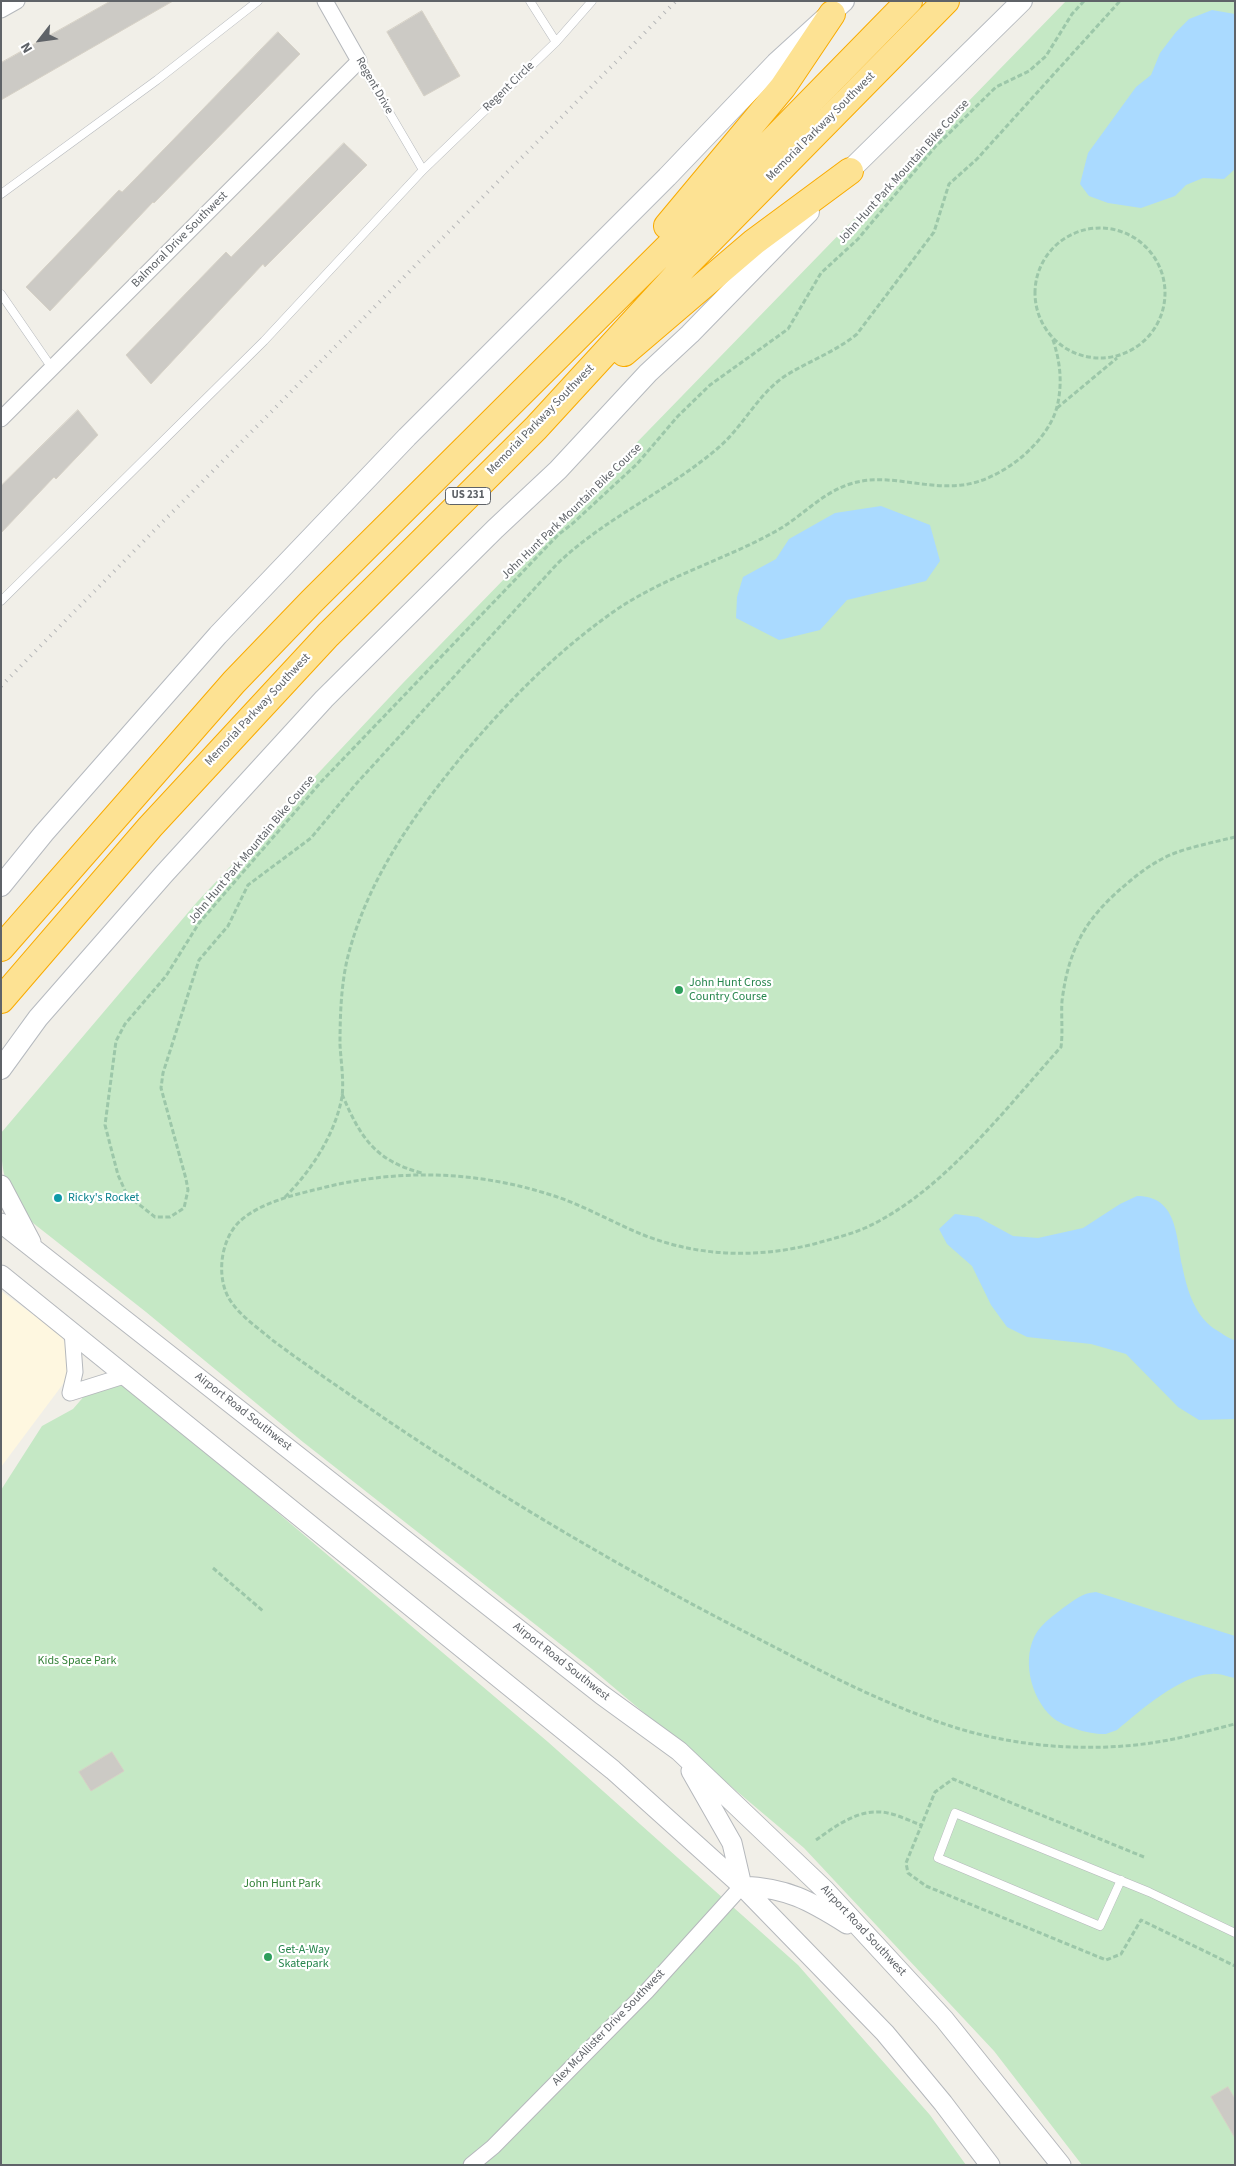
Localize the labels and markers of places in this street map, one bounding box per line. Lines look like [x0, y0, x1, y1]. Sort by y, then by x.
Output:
place label: John Hunt Cross Country Course [689, 976, 772, 1004]
marker: John Hunt Cross Country Course [673, 984, 685, 996]
place label: Ricky's Rocket [68, 1191, 139, 1205]
marker: Ricky's Rocket [52, 1192, 64, 1204]
place label: Get-A-Way Skatepark [278, 1943, 330, 1971]
marker: Get-A-Way Skatepark [262, 1951, 274, 1963]

